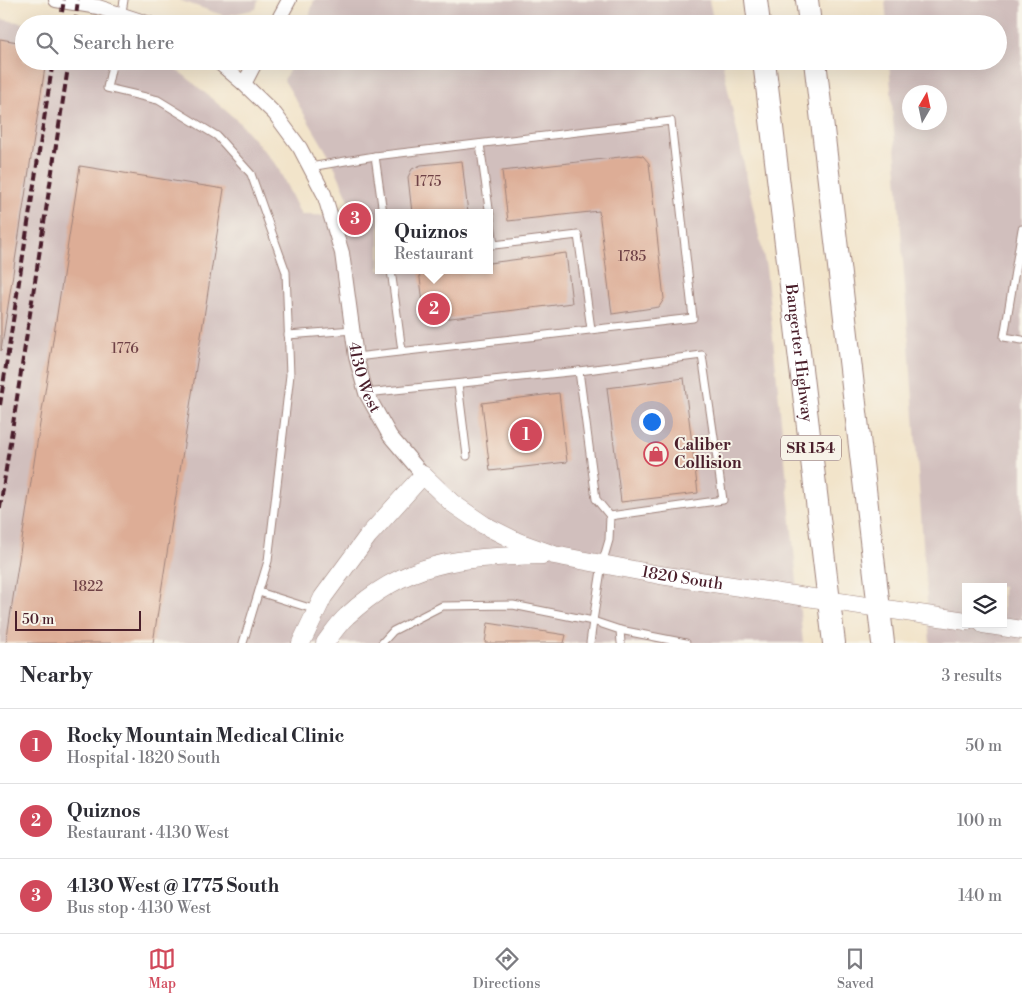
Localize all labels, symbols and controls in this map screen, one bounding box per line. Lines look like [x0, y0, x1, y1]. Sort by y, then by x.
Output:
search box [15, 15, 1007, 70]
icon: search [33, 29, 61, 57]
text: Search here [73, 31, 174, 55]
north arrow [902, 85, 947, 130]
house number: 1775 [415, 173, 442, 191]
pin: 3 [339, 200, 371, 238]
popup [375, 209, 493, 274]
text: Quiznos [394, 220, 468, 244]
text: Restaurant [394, 244, 474, 264]
house number: 1785 [618, 248, 646, 266]
street label: Bangerter Highway [781, 282, 817, 423]
pin: 2 [418, 290, 450, 328]
house number: 1776 [111, 340, 139, 358]
street label: 4130 West [344, 341, 385, 417]
your location [639, 409, 665, 435]
pin: 1 [510, 416, 542, 454]
place label: Caliber Collision [674, 435, 742, 473]
road number: SR 154 [781, 436, 841, 460]
shop icon: Caliber Collision [643, 441, 669, 467]
street label: 1820 South [640, 562, 725, 594]
house number: 1822 [73, 578, 103, 596]
map controls [962, 583, 1007, 628]
button: layers [962, 583, 1007, 628]
scale bar [15, 608, 141, 631]
text: 50 m [22, 611, 54, 629]
text: Nearby [20, 663, 93, 689]
text: 3 results [941, 666, 1002, 686]
text: Rocky Mountain Medical Clinic [67, 724, 344, 748]
text: 1 [32, 736, 40, 756]
text: 50 m [965, 736, 1002, 756]
text: Hospital · 1820 South [67, 748, 220, 768]
text: Quiznos [67, 799, 140, 823]
text: 2 [31, 811, 41, 831]
text: 100 m [957, 811, 1002, 831]
text: Restaurant · 4130 West [67, 823, 229, 843]
text: 4130 West @ 1775 South [67, 874, 279, 898]
text: 3 [31, 886, 41, 906]
text: 140 m [958, 886, 1002, 906]
text: Bus stop · 4130 West [67, 898, 211, 918]
tab: Map [148, 945, 176, 993]
tab: Directions [473, 945, 540, 993]
tab: Saved [837, 945, 874, 993]

